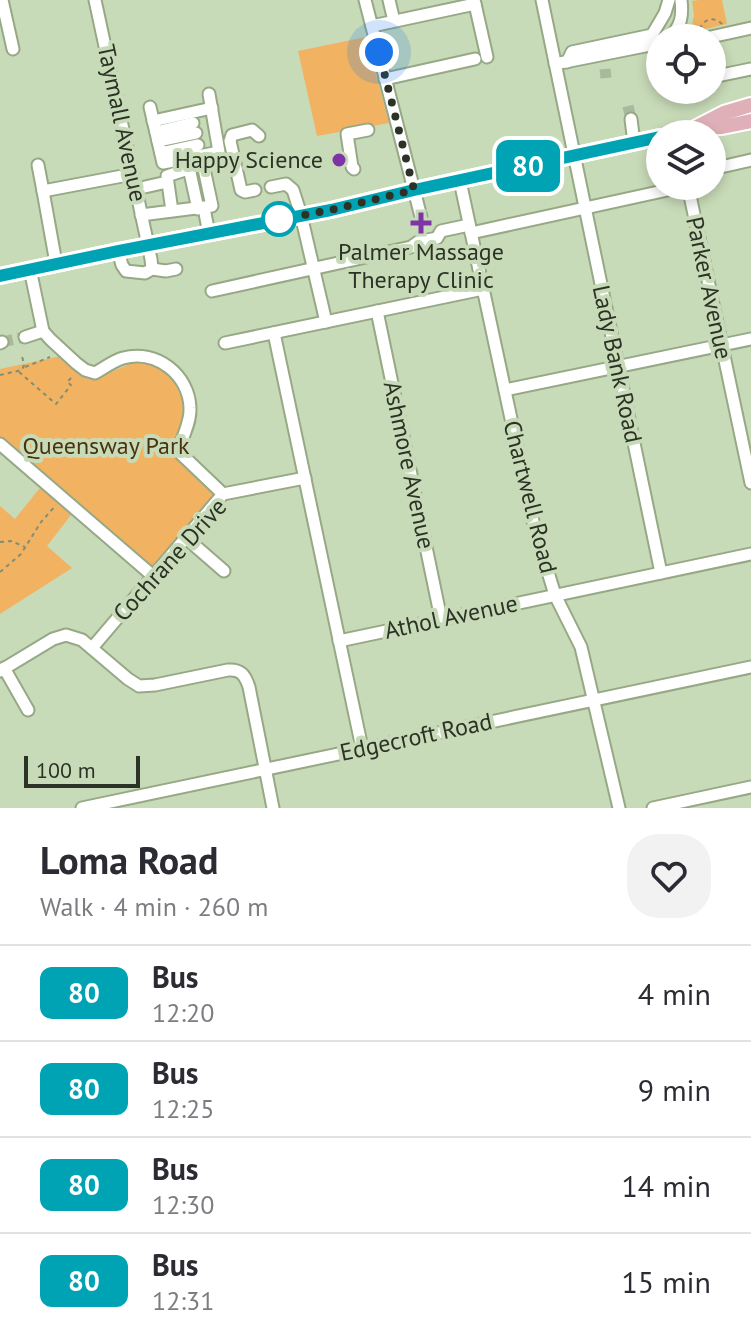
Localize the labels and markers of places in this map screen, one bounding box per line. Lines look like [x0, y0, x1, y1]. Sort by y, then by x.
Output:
place label: Happy Science [175, 144, 323, 175]
marker: Happy Science [330, 151, 348, 169]
unlabelled marker [262, 202, 296, 236]
marker: Palmer Massage Therapy Clinic [410, 212, 432, 234]
place label: Palmer Massage Therapy Clinic [338, 236, 504, 295]

